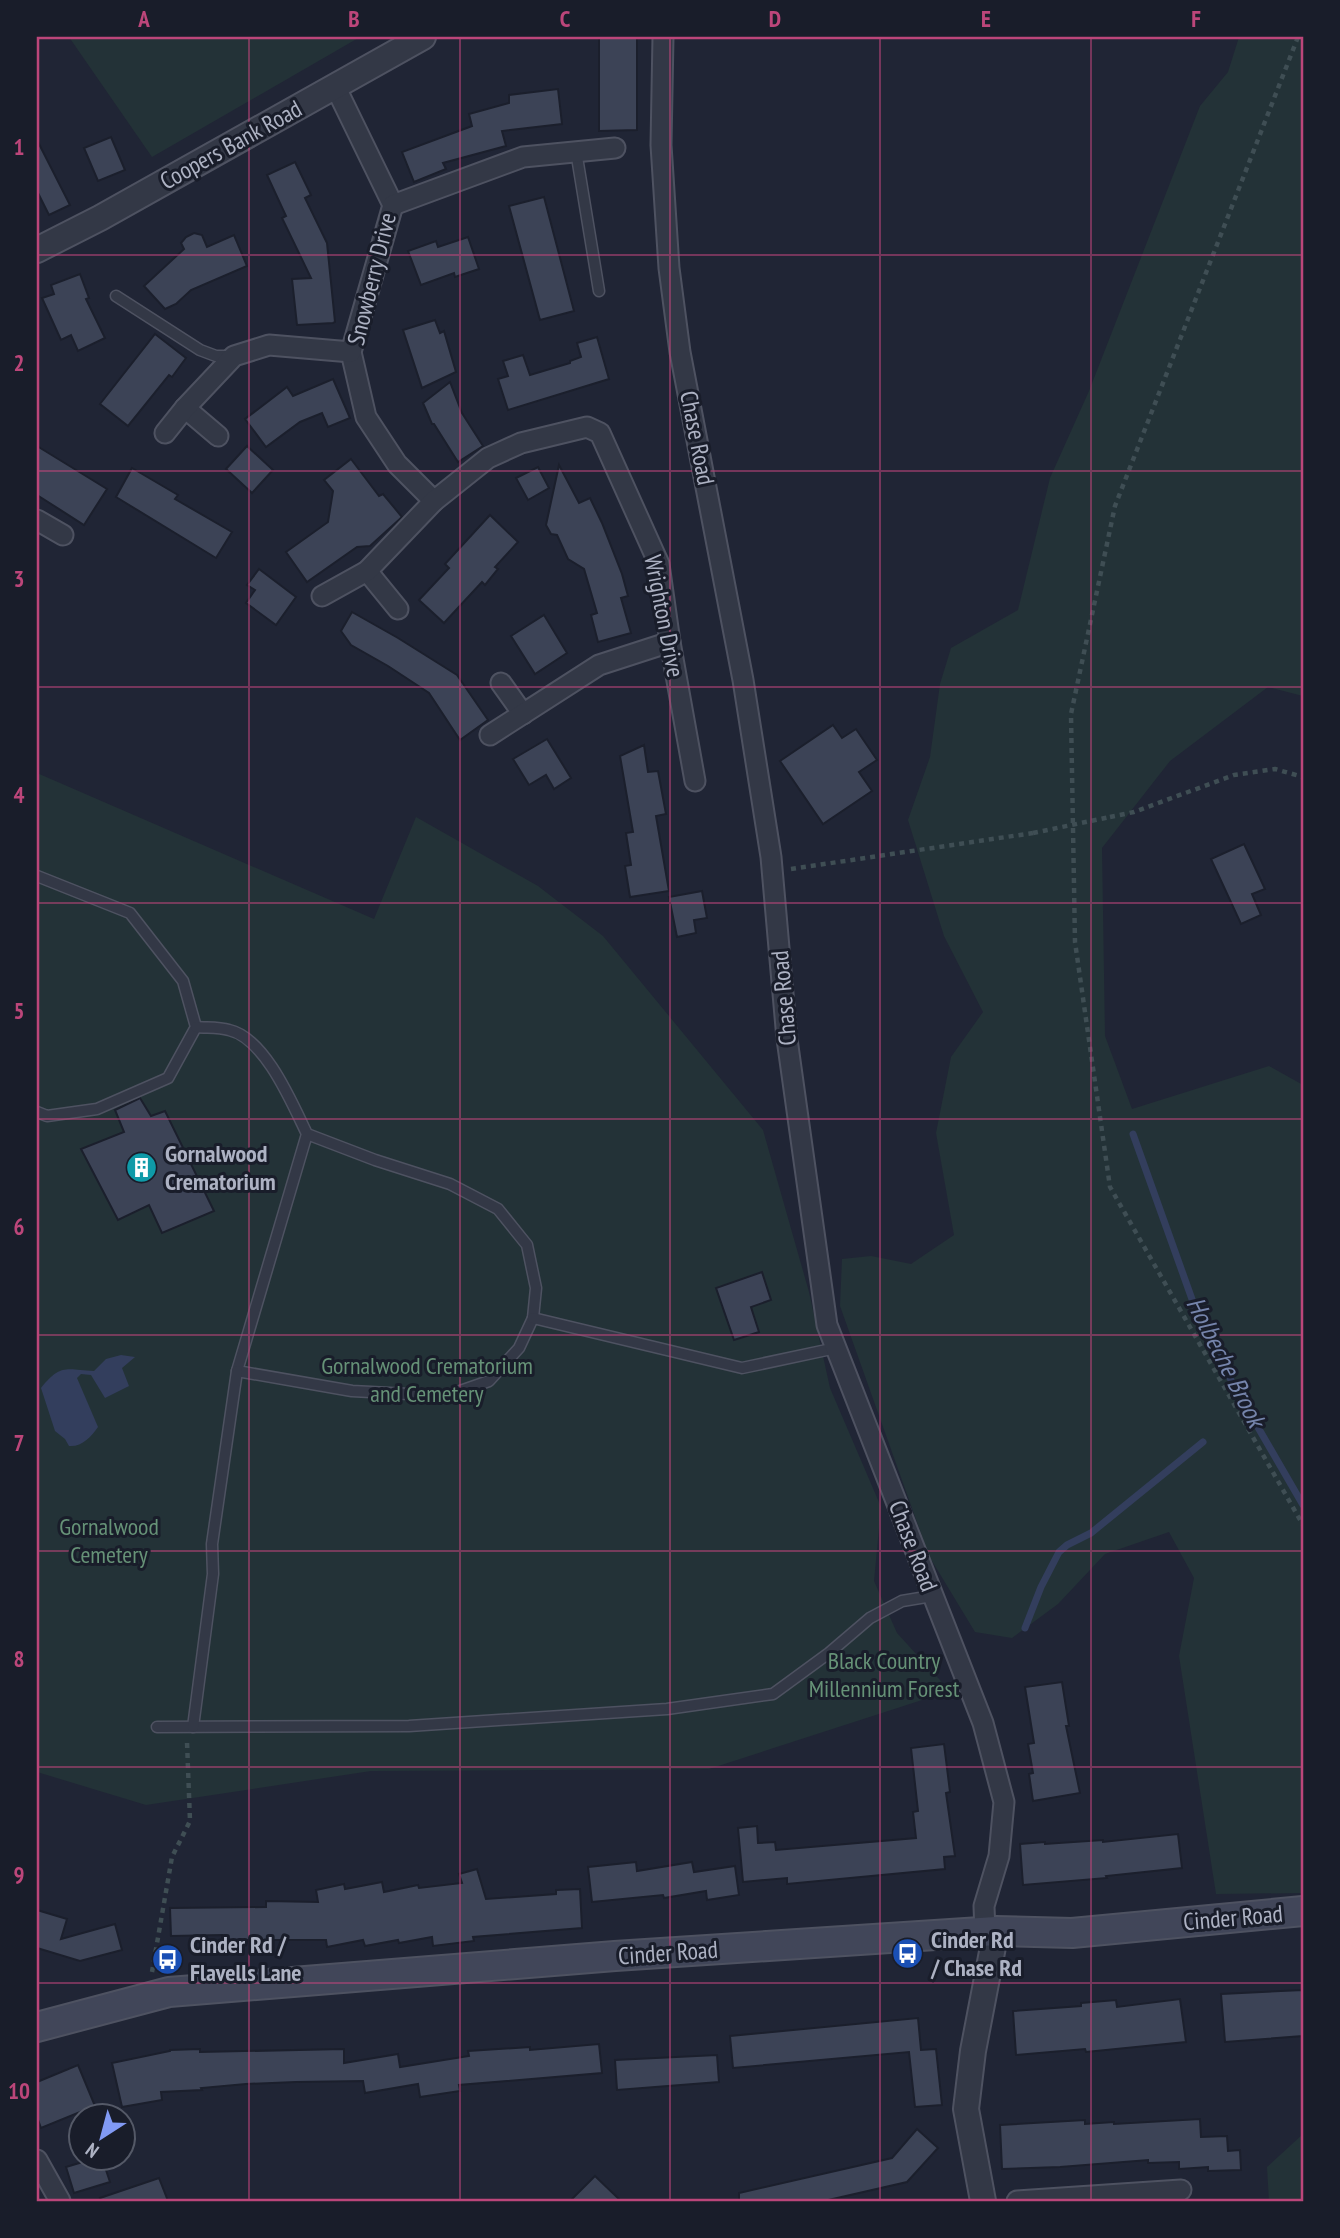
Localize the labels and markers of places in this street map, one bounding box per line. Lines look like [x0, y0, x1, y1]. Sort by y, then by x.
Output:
place label: Gornalwood Crematorium [165, 1138, 276, 1197]
building icon: Gornalwood Crematorium [125, 1151, 159, 1185]
place label: Cinder Rd / Chase Rd [930, 1924, 1022, 1983]
place label: Cinder Rd / Flavells Lane [190, 1929, 302, 1988]
bus stop icon: Cinder Rd / Chase Rd [891, 1937, 925, 1971]
bus stop icon: Cinder Rd / Flavells Lane [150, 1942, 184, 1976]

